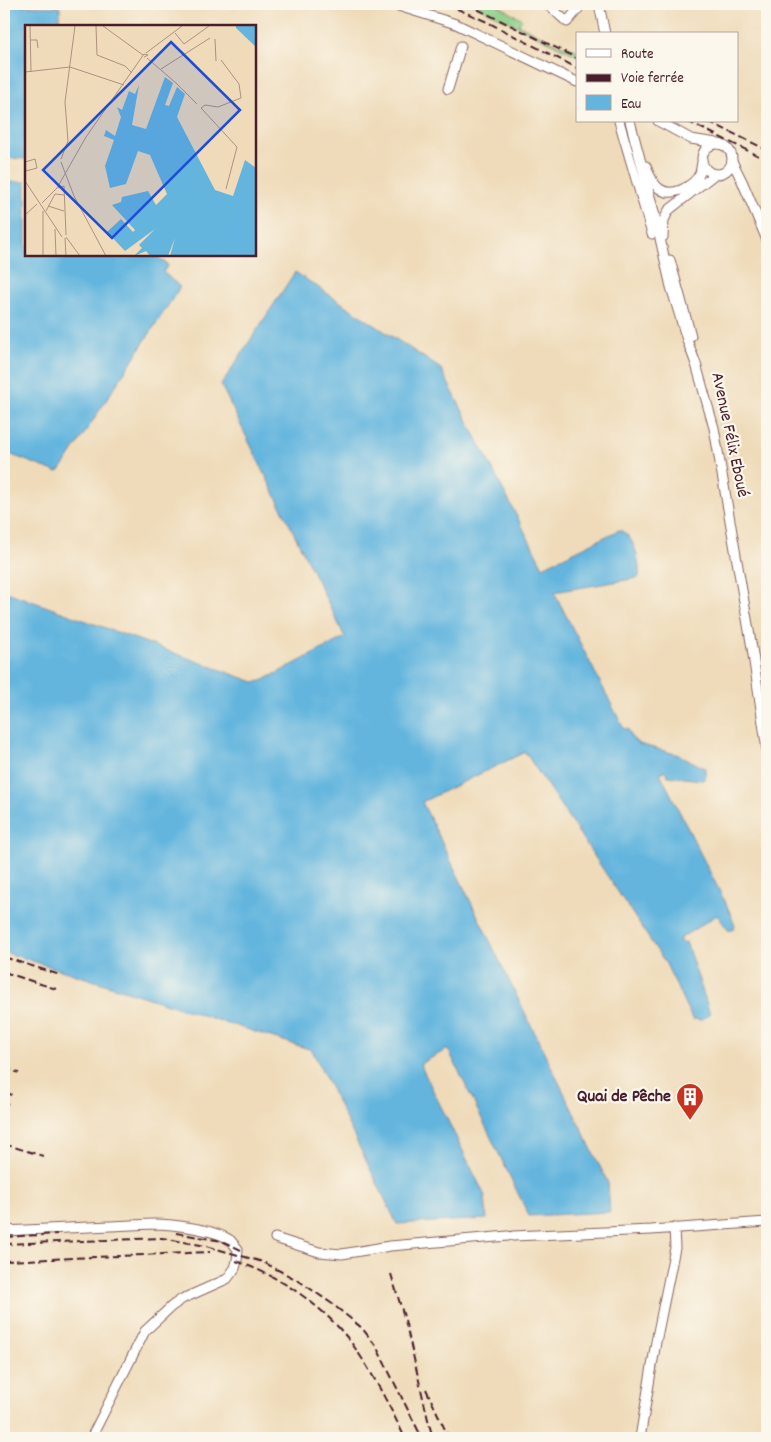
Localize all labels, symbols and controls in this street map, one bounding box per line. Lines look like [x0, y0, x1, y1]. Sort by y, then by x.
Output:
inset map [25, 25, 256, 256]
legend [576, 32, 738, 122]
text: Route [621, 44, 654, 66]
text: Voie ferrée [621, 68, 684, 90]
text: Eau [621, 94, 641, 116]
street label: Avenue Félix Eboué [704, 370, 754, 500]
building icon: Quai de Pêche [675, 1082, 705, 1121]
place label: Quai de Pêche [577, 1085, 671, 1110]

